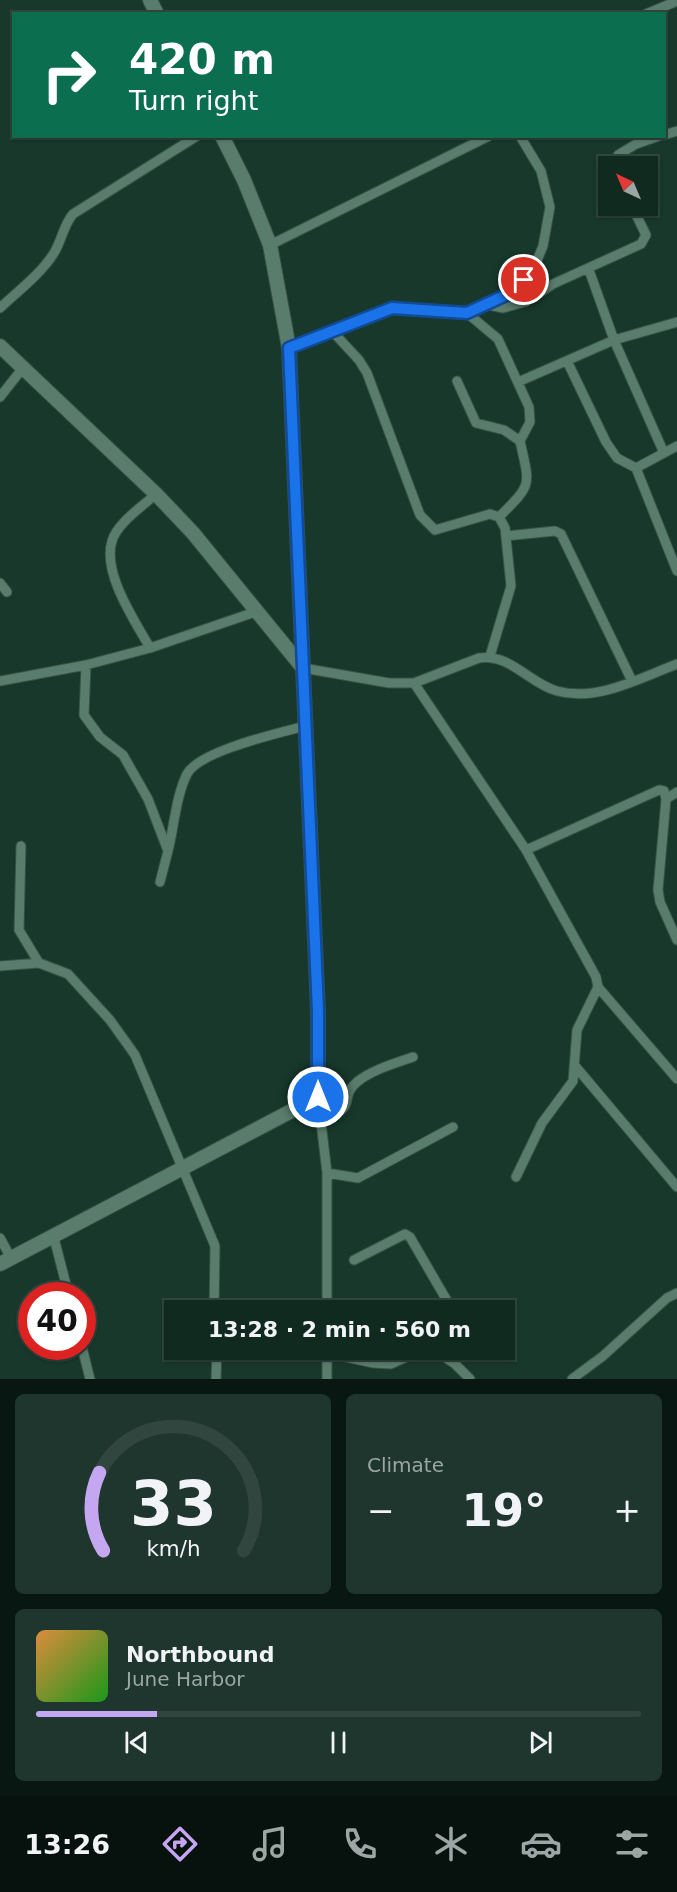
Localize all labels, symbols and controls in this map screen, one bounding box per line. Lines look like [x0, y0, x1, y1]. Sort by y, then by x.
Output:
text: 420 m [129, 35, 275, 84]
icon: right [30, 36, 108, 114]
text: Turn right [129, 85, 258, 116]
north arrow [598, 156, 658, 216]
map controls [598, 156, 658, 216]
pin [498, 254, 549, 305]
icon: arrive [507, 263, 540, 296]
position arrow [286, 1065, 350, 1129]
speed limit sign: 40 [18, 1282, 96, 1360]
text: 13:28 · 2 min · 560 m [208, 1317, 471, 1342]
text: Climate [367, 1453, 444, 1477]
text: 33 [130, 1467, 216, 1540]
text: 19° [461, 1484, 547, 1537]
text: − [367, 1491, 395, 1530]
text: + [613, 1491, 641, 1530]
text: km/h [146, 1536, 200, 1561]
text: Northbound [126, 1642, 275, 1667]
text: June Harbor [126, 1667, 245, 1691]
icon: previous [120, 1726, 153, 1759]
icon: pause [322, 1726, 355, 1759]
icon: next [524, 1726, 557, 1759]
icon: directions [159, 1823, 201, 1865]
icon: music [249, 1823, 291, 1865]
icon: phone [339, 1823, 381, 1865]
icon: climate [430, 1823, 472, 1865]
icon: car [520, 1823, 562, 1865]
icon: filters [611, 1823, 653, 1865]
text: 13:26 [24, 1829, 110, 1860]

